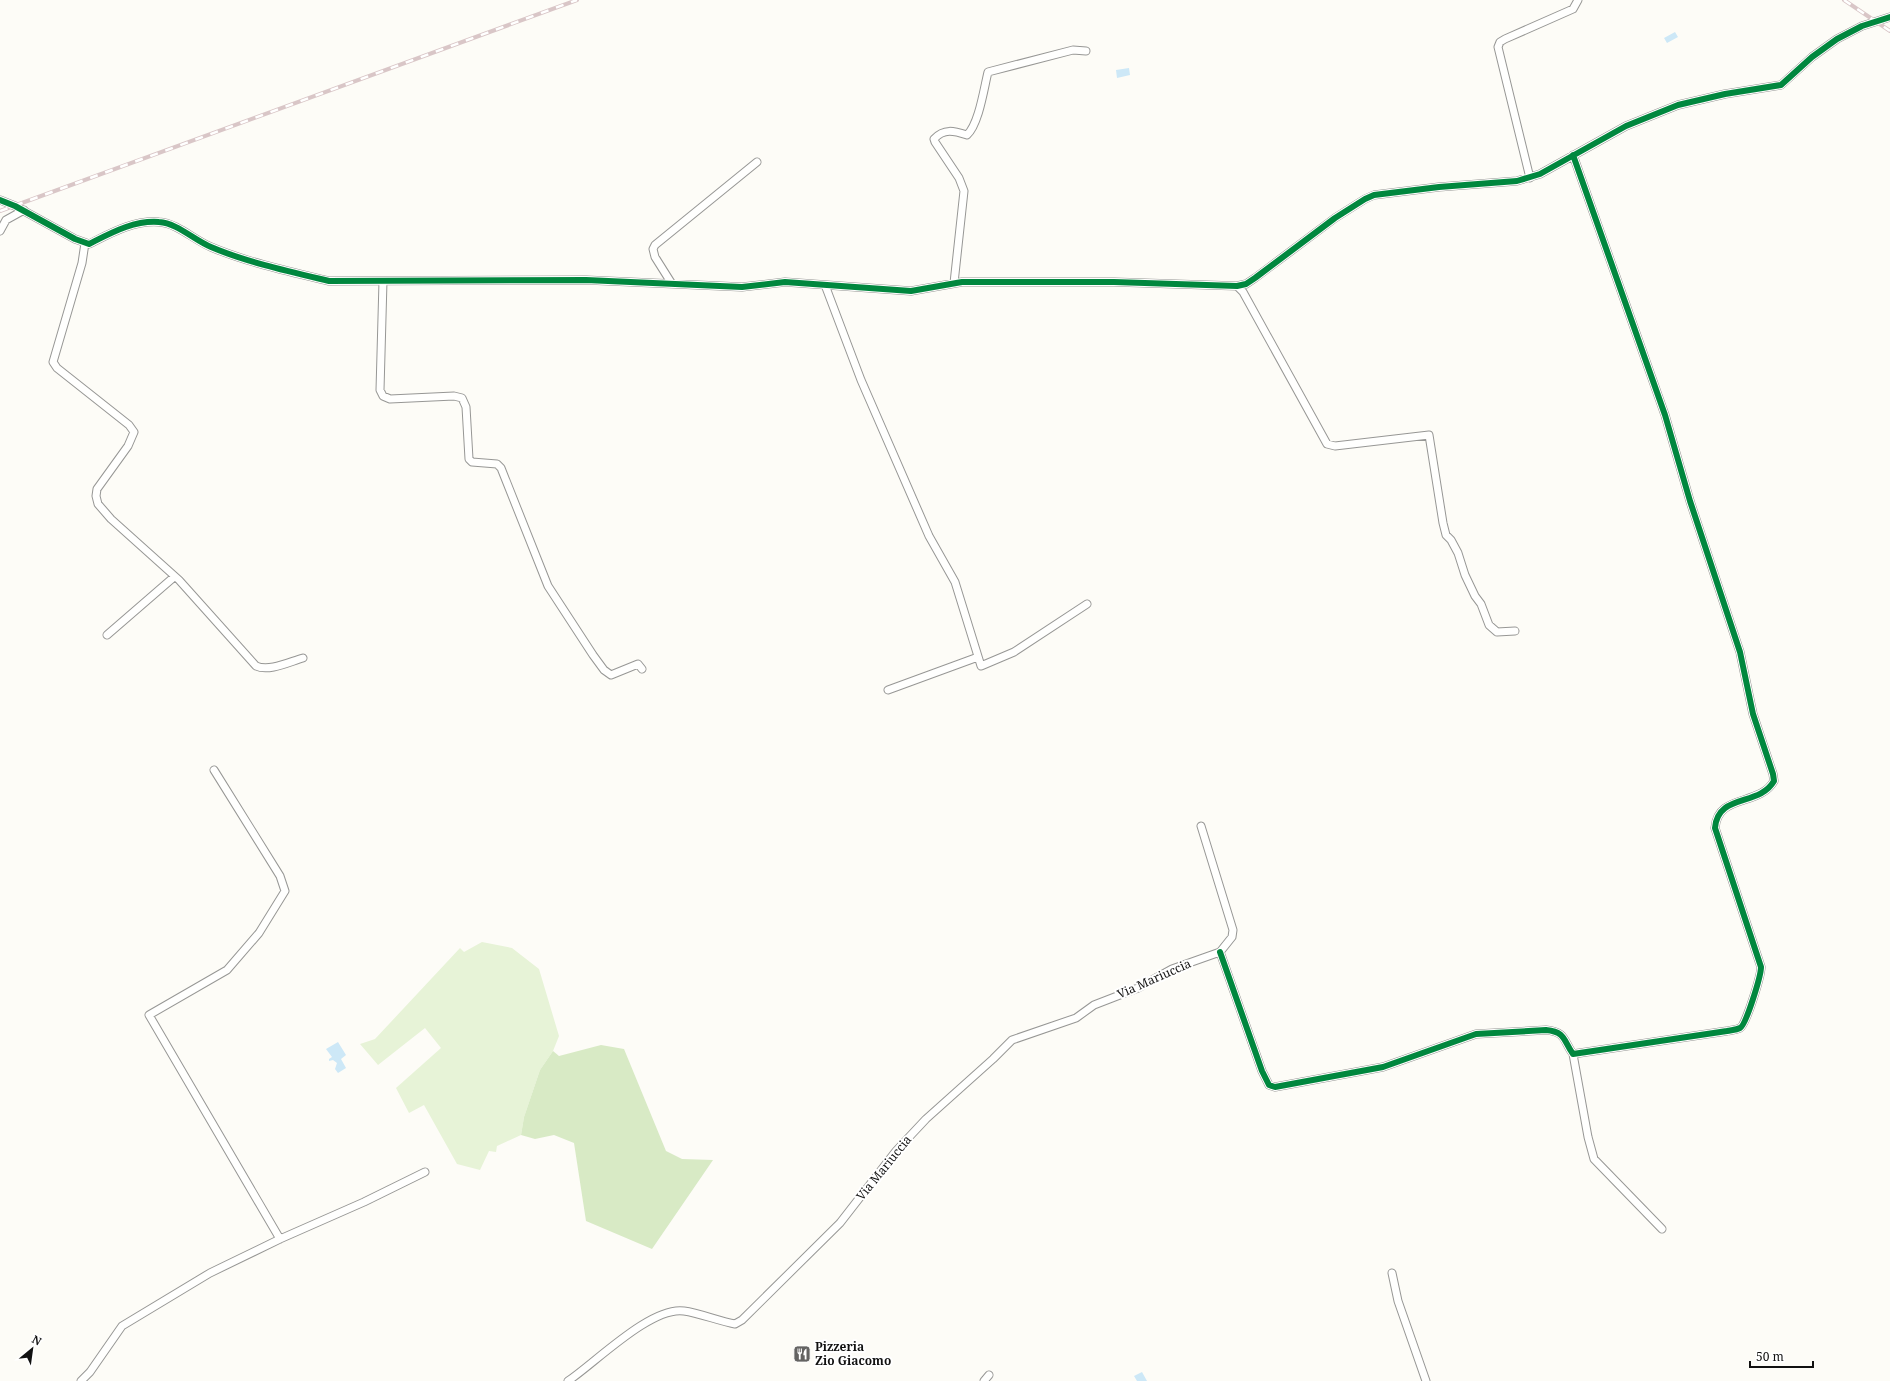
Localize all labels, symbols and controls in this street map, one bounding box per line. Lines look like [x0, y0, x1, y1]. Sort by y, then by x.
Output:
street label: Via Mariuccia [1114, 955, 1194, 1002]
street label: Via Mariuccia [852, 1131, 915, 1204]
north arrow [12, 1329, 52, 1369]
text: N [30, 1331, 45, 1349]
place label: Pizzeria Zio Giacomo [815, 1338, 891, 1369]
scale bar [1750, 1343, 1813, 1369]
restaurant icon: Pizzeria Zio Giacomo [792, 1344, 812, 1364]
text: 50 m [1756, 1348, 1784, 1365]

